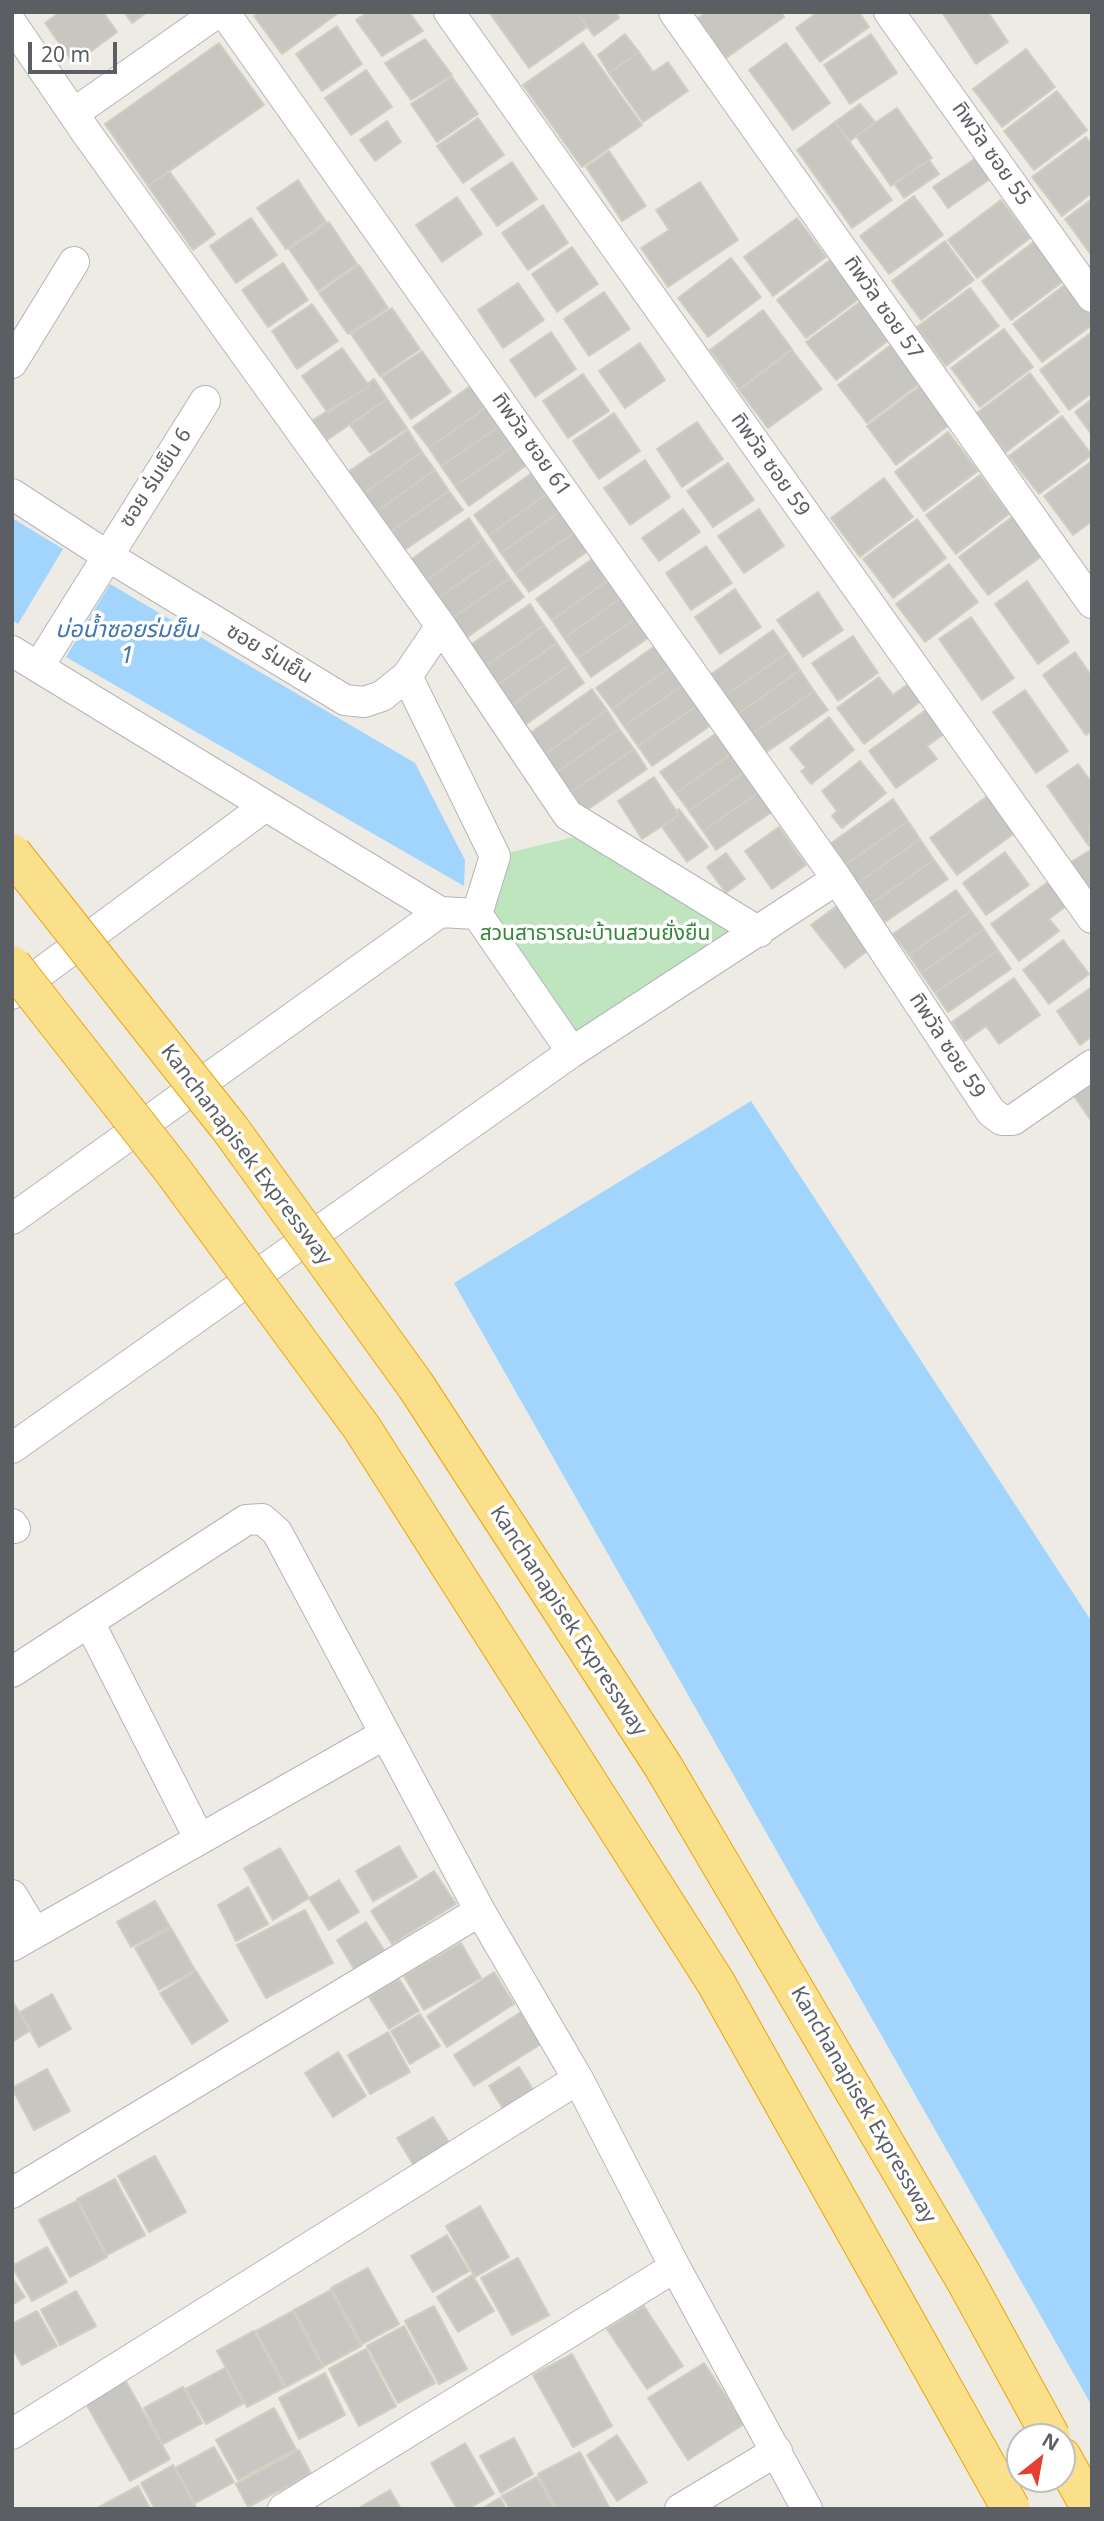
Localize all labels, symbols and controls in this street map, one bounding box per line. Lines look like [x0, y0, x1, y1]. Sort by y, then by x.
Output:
scale bar [32, 28, 121, 72]
text: 20 m [41, 40, 90, 68]
street label: ทิพวัล ซอย 55 [946, 97, 1036, 211]
street label: ทิพวัล ซอย 57 [838, 251, 928, 365]
street label: ทิพวัล ซอย 61 [486, 388, 576, 502]
street label: ทิพวัล ซอย 59 [725, 408, 815, 522]
street label: ซอย ร่มเย็น 6 [115, 424, 197, 532]
water label: บ่อน้ำซอยร่มย็น 1 [55, 616, 199, 670]
street label: ซอย ร่มเย็น [221, 619, 317, 689]
park label: สวนสาธารณะบ้านสวนยั่งยืน [480, 921, 710, 947]
street label: ทิพวัล ซอย 59 [904, 988, 990, 1104]
street label: Kanchanapisek Expressway [155, 1040, 337, 1270]
street label: Kanchanapisek Expressway [484, 1501, 652, 1741]
street label: Kanchanapisek Expressway [785, 1982, 941, 2228]
north arrow [1006, 2423, 1076, 2493]
text: N [1037, 2427, 1064, 2457]

